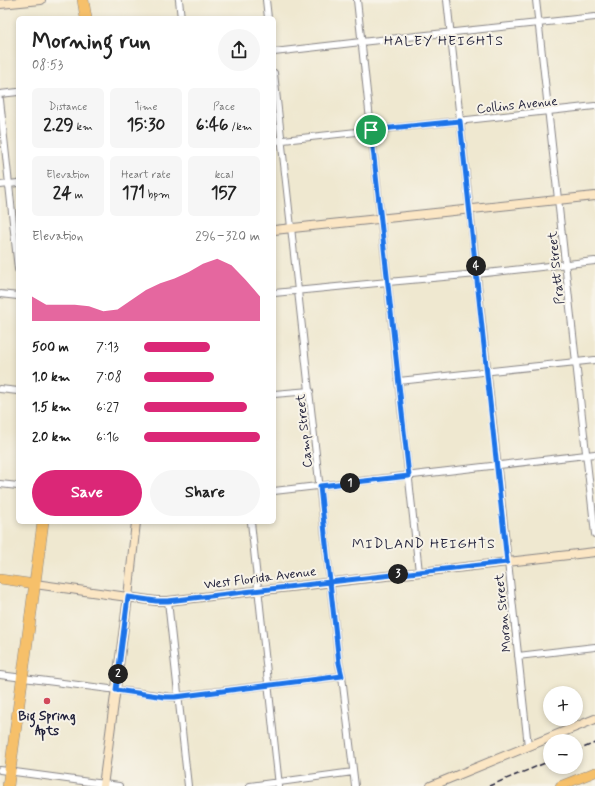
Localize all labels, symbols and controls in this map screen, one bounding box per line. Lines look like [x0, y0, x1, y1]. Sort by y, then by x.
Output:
text: Morning run [32, 28, 151, 56]
button: share [218, 29, 260, 71]
district label: HALEY HEIGHTS [384, 32, 504, 50]
text: 08:53 [32, 57, 63, 74]
street label: Collins Avenue [476, 93, 558, 118]
text: Distance [49, 100, 87, 114]
text: Time [134, 100, 158, 114]
text: Pace [213, 100, 235, 114]
pin [354, 113, 388, 147]
text: 2.29 [43, 114, 74, 136]
text: 15:30 [127, 114, 165, 136]
text: 6:46 [196, 114, 228, 136]
icon: arrive [360, 119, 382, 141]
text: km [74, 120, 93, 134]
text: /km [228, 120, 252, 134]
text: Elevation [46, 168, 90, 182]
text: Heart rate [121, 168, 171, 182]
text: kcal [215, 168, 233, 182]
text: 24 [53, 182, 71, 204]
text: 171 [122, 182, 145, 204]
text: 157 [211, 182, 237, 204]
text: m [71, 188, 83, 202]
text: bpm [145, 188, 170, 202]
text: Elevation [32, 228, 83, 245]
text: 296–320 m [195, 228, 260, 245]
street label: Pratt Street [544, 230, 569, 305]
pin: 4 [466, 256, 486, 276]
text: 4 [473, 259, 479, 273]
text: 500 m [32, 339, 69, 356]
text: 7:13 [96, 339, 119, 356]
text: 1.0 km [32, 369, 70, 386]
text: 7:08 [96, 369, 122, 386]
street label: Camp Street [292, 393, 317, 469]
text: 1.5 km [32, 399, 71, 416]
text: 6:27 [96, 399, 119, 416]
text: 2.0 km [32, 429, 71, 446]
text: 6:16 [96, 429, 119, 446]
button: Save [32, 470, 142, 516]
button: Share [150, 470, 260, 516]
pin: 1 [340, 473, 360, 493]
text: 1 [348, 476, 352, 490]
district label: MIDLAND HEIGHTS [352, 535, 496, 553]
street label: West Florida Avenue [203, 563, 317, 594]
pin: 3 [388, 564, 408, 584]
text: 3 [396, 567, 400, 581]
street label: Moran Street [491, 572, 516, 653]
pin: 2 [108, 664, 128, 684]
text: 2 [115, 667, 121, 681]
map controls [543, 686, 583, 774]
button: + [543, 686, 583, 726]
marker: Big Spring Apts [42, 696, 52, 706]
place label: Big Spring Apts [18, 708, 76, 741]
button: − [543, 734, 583, 774]

